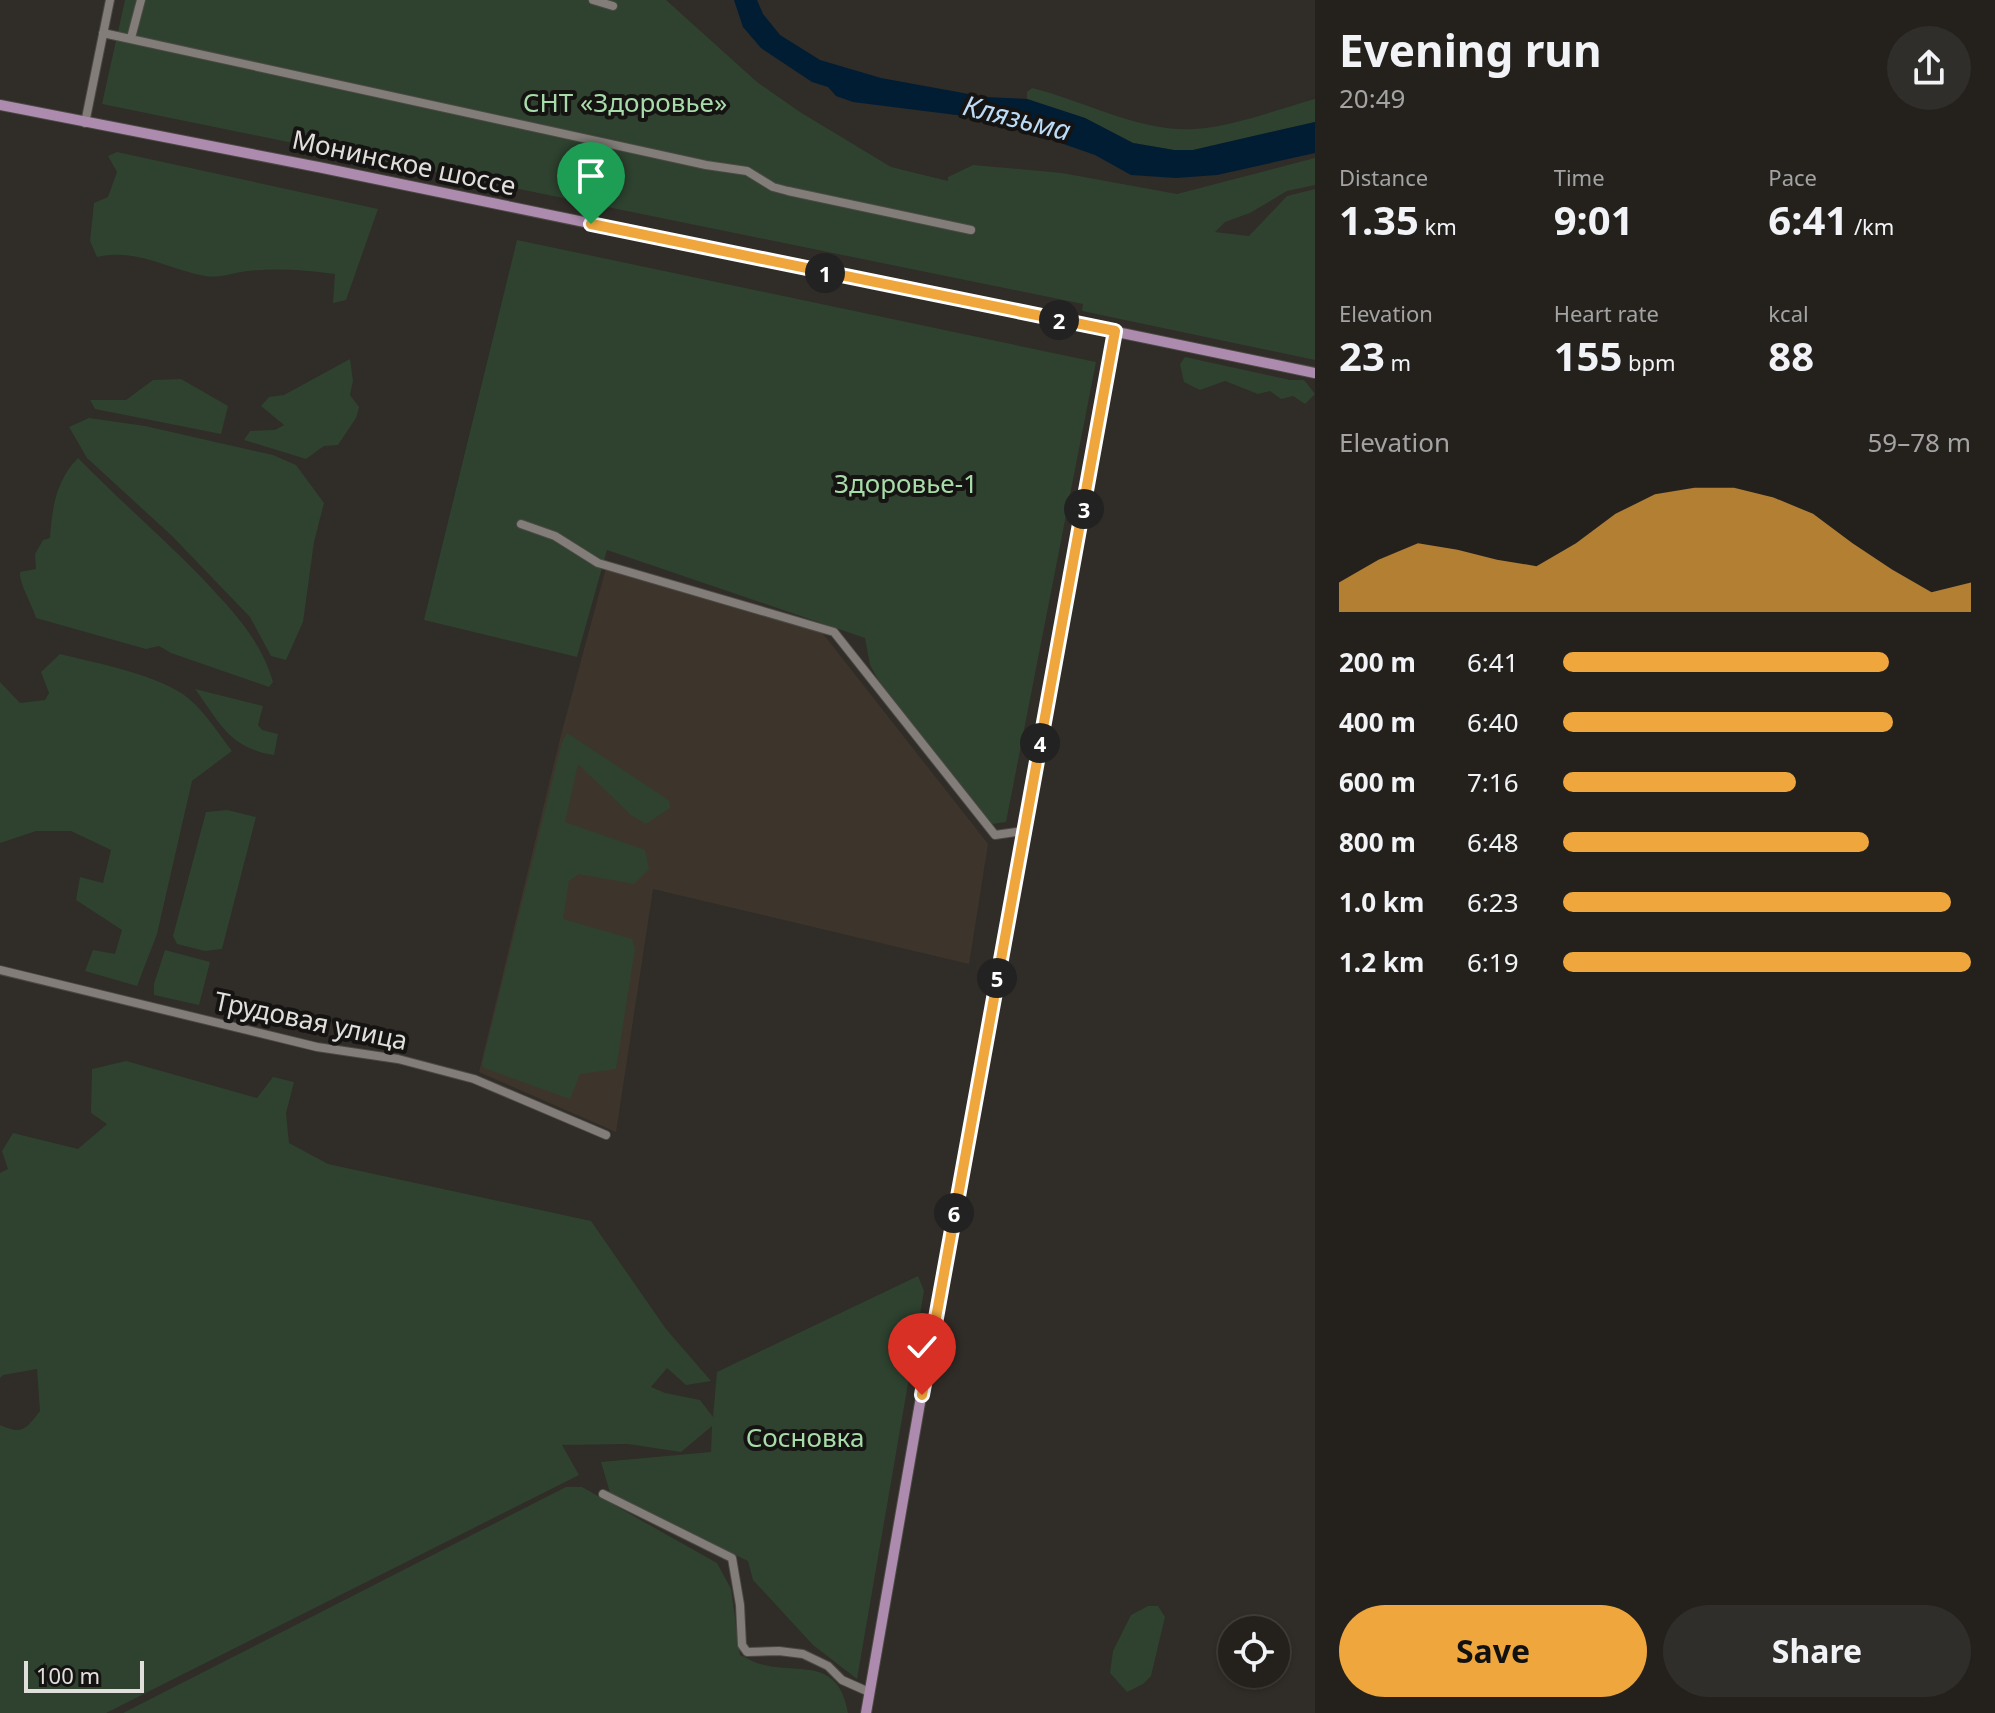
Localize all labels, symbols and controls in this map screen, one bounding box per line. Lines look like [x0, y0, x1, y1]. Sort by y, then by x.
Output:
text: Evening run [1339, 20, 1602, 80]
button: share [1887, 26, 1971, 110]
text: 20:49 [1339, 80, 1405, 116]
park label: СНТ «Здоровье» [523, 84, 727, 120]
water label: Клязьма [960, 85, 1075, 149]
street label: Монинское шоссе [289, 121, 519, 203]
pin [557, 142, 625, 224]
icon: arrive [569, 154, 613, 198]
text: Distance [1339, 162, 1428, 192]
text: Time [1554, 162, 1605, 192]
text: Pace [1768, 162, 1817, 192]
text: 1.35 [1339, 192, 1419, 247]
text: 9:01 [1554, 192, 1634, 247]
text: 6:41 [1768, 192, 1848, 247]
text: km [1419, 211, 1457, 241]
text: /km [1848, 211, 1894, 241]
pin: 1 [805, 253, 845, 293]
text: 1 [819, 258, 831, 288]
text: Elevation [1339, 298, 1433, 328]
text: Heart rate [1554, 298, 1659, 328]
text: kcal [1768, 298, 1809, 328]
pin: 2 [1039, 300, 1079, 340]
text: 2 [1053, 305, 1065, 335]
text: 23 [1339, 328, 1385, 383]
text: 155 [1554, 328, 1622, 383]
text: 88 [1768, 328, 1814, 383]
text: m [1385, 347, 1411, 377]
text: bpm [1622, 347, 1676, 377]
text: Elevation [1339, 424, 1450, 460]
text: 59–78 m [1867, 424, 1971, 460]
park label: Здоровье-1 [834, 465, 978, 501]
pin: 3 [1064, 489, 1104, 529]
text: 3 [1078, 494, 1090, 524]
text: 200 m [1339, 644, 1416, 680]
text: 6:41 [1467, 644, 1519, 680]
text: 400 m [1339, 704, 1416, 740]
text: 6:40 [1467, 704, 1519, 740]
pin: 4 [1020, 723, 1060, 763]
text: 4 [1034, 728, 1046, 758]
text: 600 m [1339, 764, 1416, 800]
text: 7:16 [1467, 764, 1519, 800]
text: 800 m [1339, 824, 1416, 860]
text: 6:48 [1467, 824, 1519, 860]
text: 1.0 km [1339, 884, 1424, 920]
text: 6:23 [1467, 884, 1519, 920]
text: 1.2 km [1339, 944, 1424, 980]
text: 6:19 [1467, 944, 1519, 980]
pin: 5 [977, 958, 1017, 998]
text: 5 [991, 963, 1003, 993]
street label: Трудовая улица [211, 982, 411, 1058]
pin: 6 [934, 1193, 974, 1233]
text: 6 [948, 1198, 960, 1228]
pin [888, 1313, 956, 1395]
icon: check [900, 1325, 944, 1369]
park label: Сосновка [746, 1419, 864, 1455]
button: Save [1339, 1605, 1647, 1697]
button: Share [1663, 1605, 1971, 1697]
map controls [1218, 1616, 1290, 1688]
button: locate [1218, 1616, 1290, 1688]
scale bar [24, 1657, 144, 1693]
text: 100 m [36, 1660, 100, 1690]

